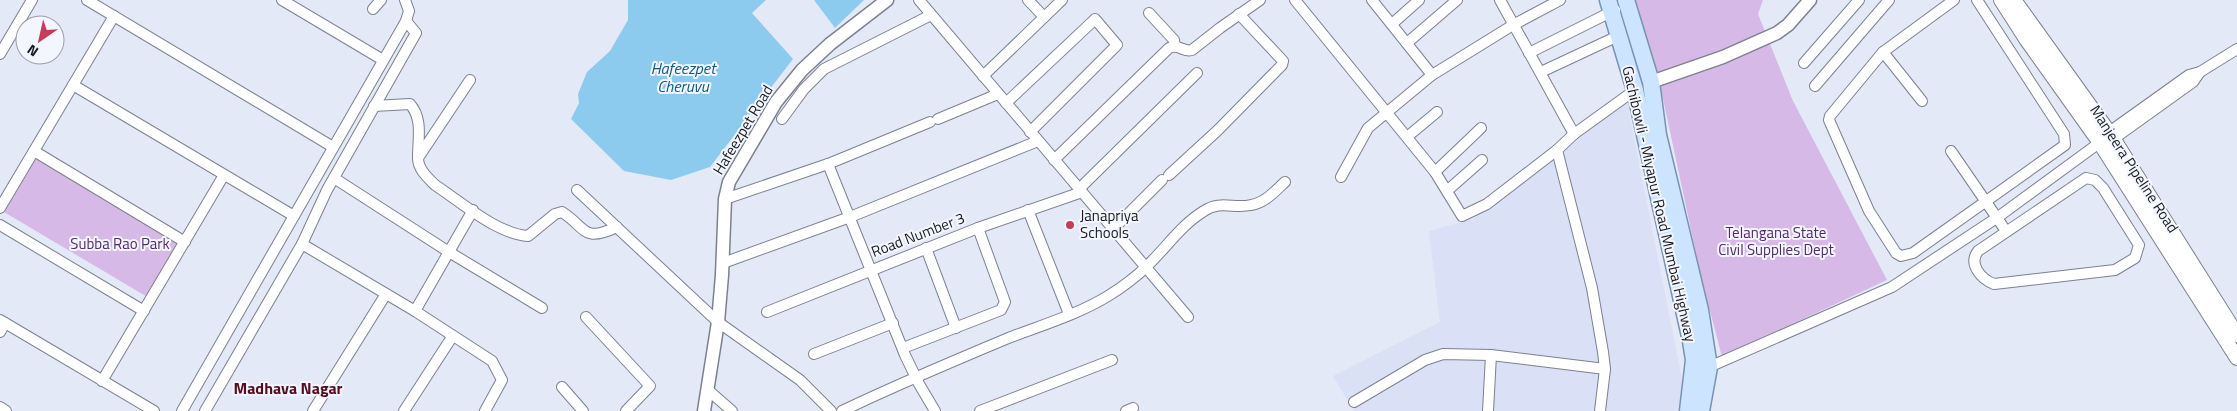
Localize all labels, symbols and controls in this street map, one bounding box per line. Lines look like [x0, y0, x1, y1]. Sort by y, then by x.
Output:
north arrow [15, 15, 65, 65]
text: N [23, 40, 42, 63]
water label: Hafeezpet Cheruvu [651, 56, 717, 98]
street label: Gachibowli - Miyapur Road Mumbai Highway [1616, 64, 1702, 344]
street label: Hafeezpet Road [707, 81, 778, 179]
street label: Manjeera Pipeline Road [2084, 100, 2184, 237]
place label: Janapriya Schools [1080, 204, 1139, 244]
street label: Road Number 3 [868, 206, 968, 263]
marker: Janapriya Schools [1064, 219, 1076, 231]
park label: Telangana State Civil Supplies Dept [1718, 221, 1835, 261]
park label: Subba Rao Park [70, 232, 170, 255]
district label: Madhava Nagar [233, 376, 343, 400]

